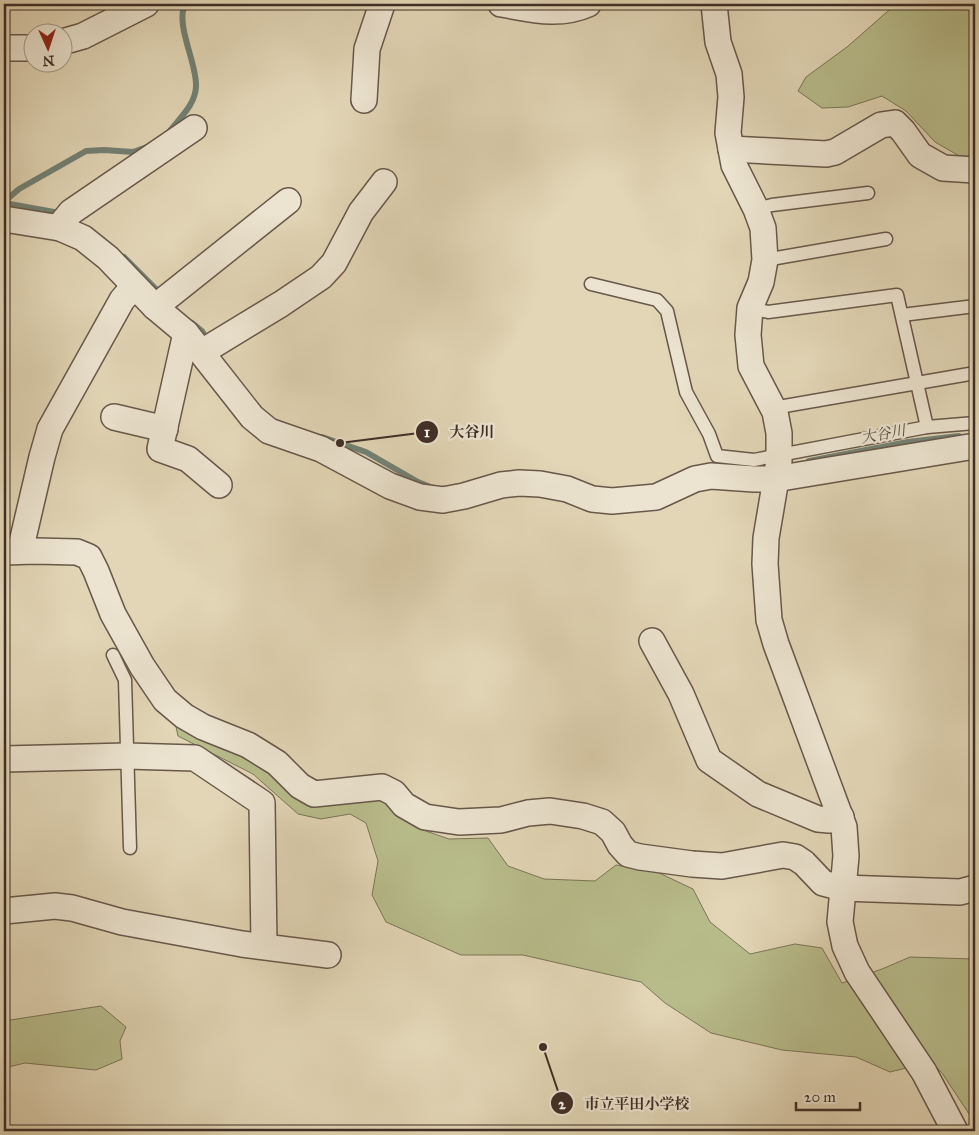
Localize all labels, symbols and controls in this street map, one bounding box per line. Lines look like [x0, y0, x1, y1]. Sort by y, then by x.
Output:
north arrow [22, 22, 72, 72]
text: N [42, 52, 55, 69]
callout: 大谷川 [414, 417, 504, 447]
water label: 大谷川 [859, 421, 909, 447]
text: 1 [424, 423, 430, 441]
text: 大谷川 [449, 423, 495, 441]
scale bar [796, 1080, 860, 1112]
callout: 市立平田小学校 [549, 1088, 699, 1118]
text: 20 m [804, 1088, 836, 1106]
text: 2 [558, 1095, 566, 1113]
text: 市立平田小学校 [584, 1095, 690, 1113]

